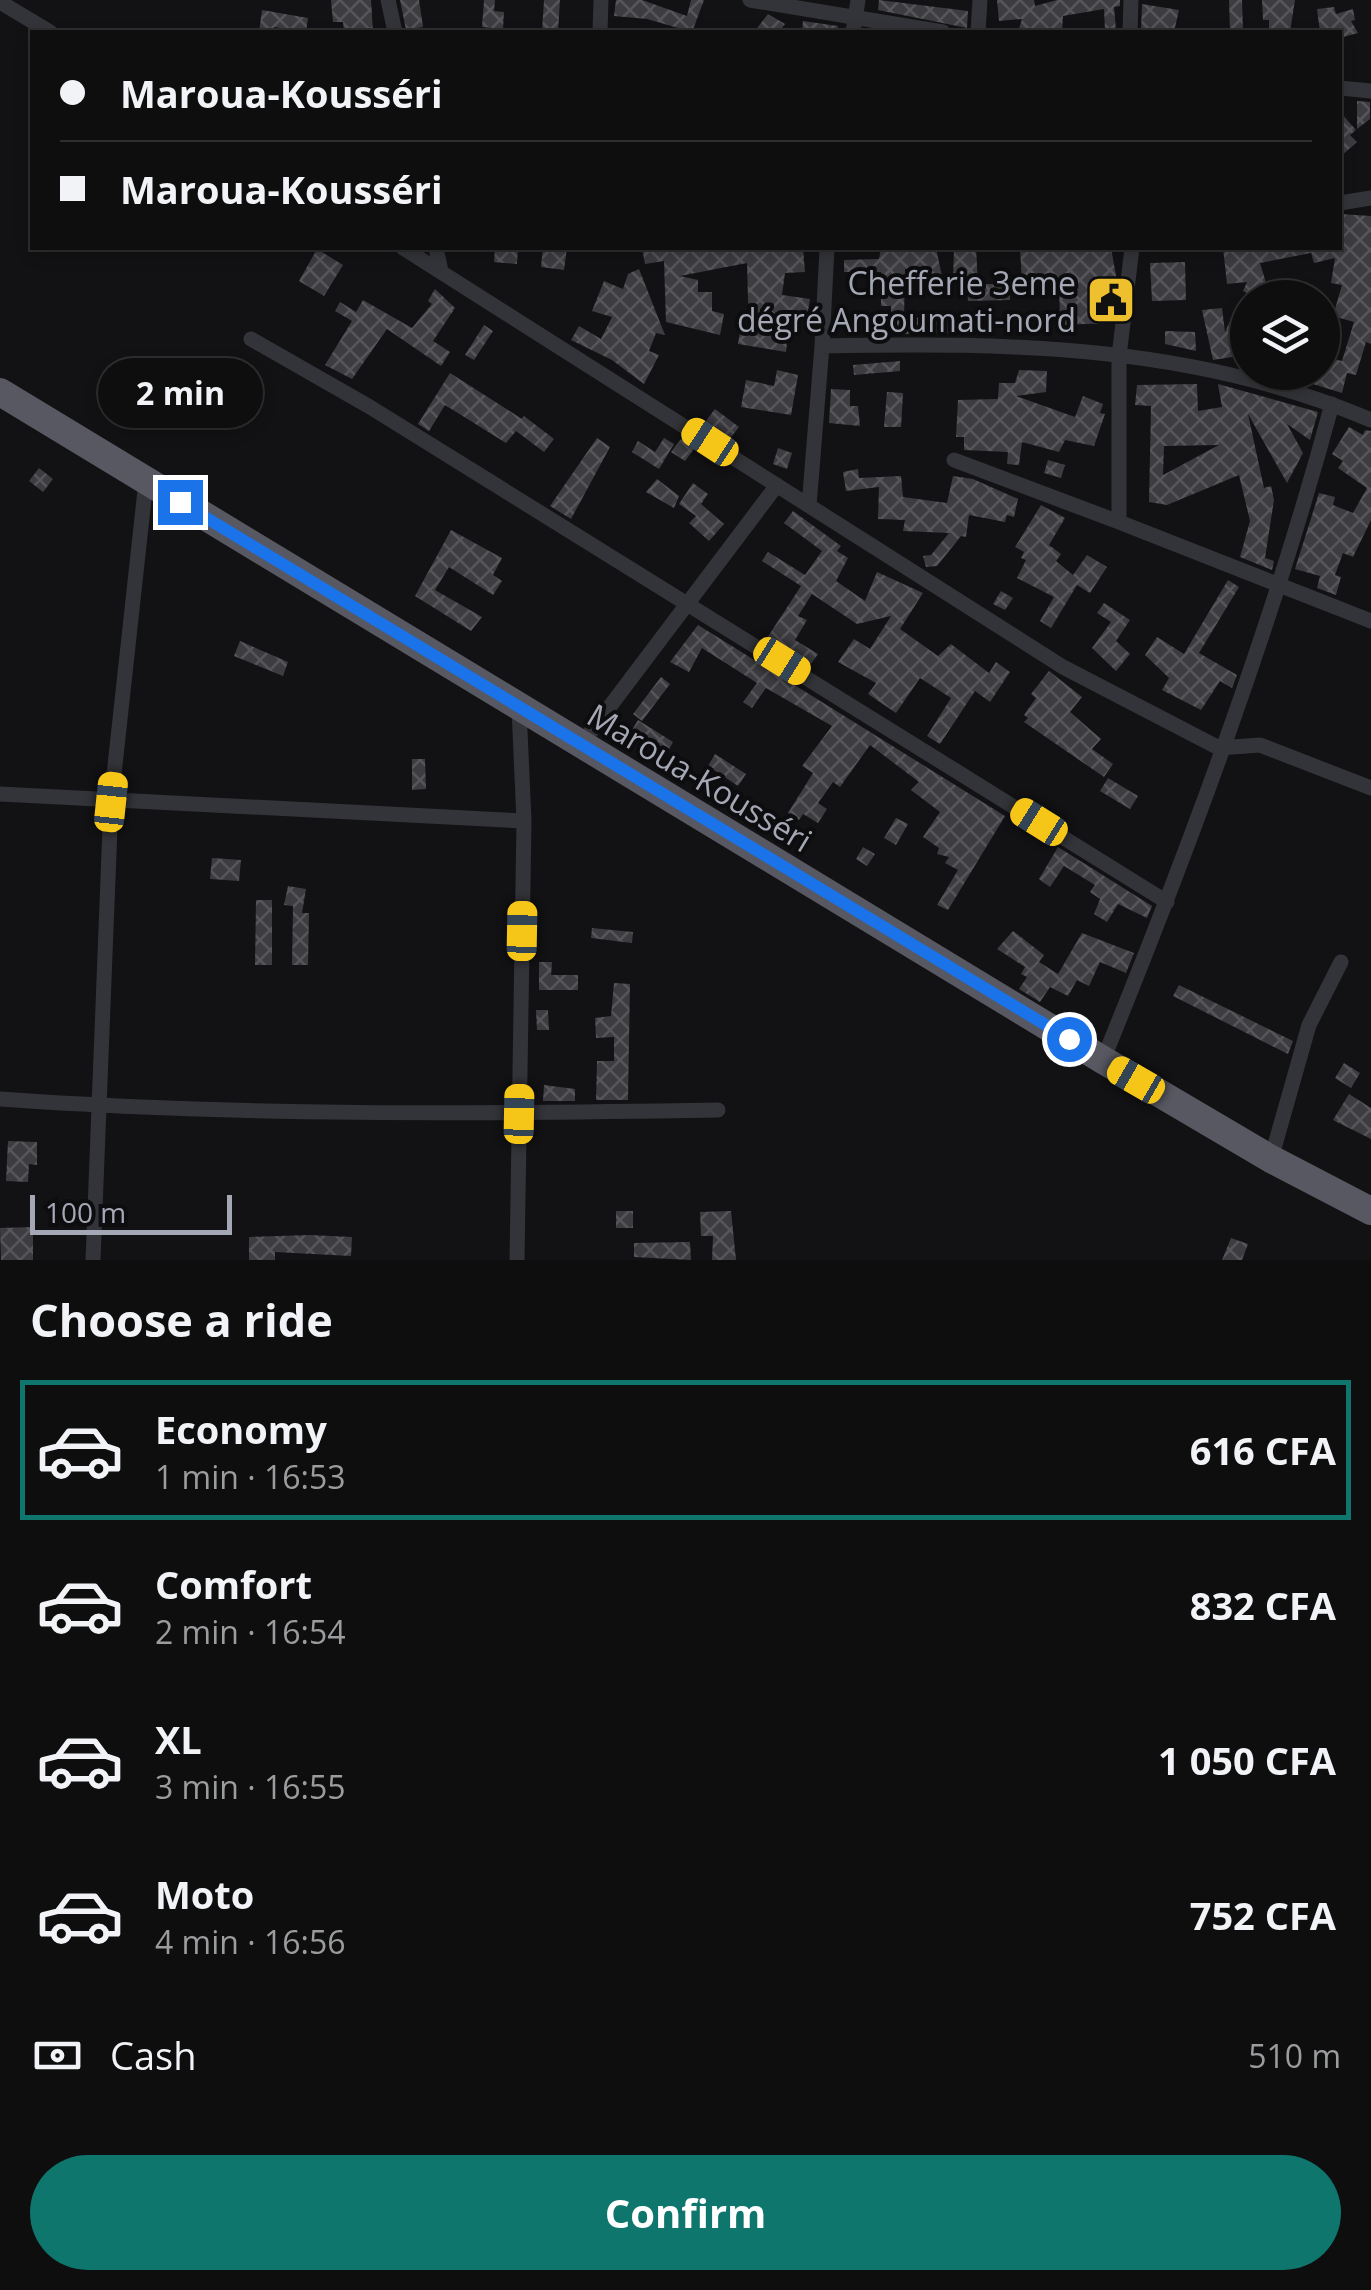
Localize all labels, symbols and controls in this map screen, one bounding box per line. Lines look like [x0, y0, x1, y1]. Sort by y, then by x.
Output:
text: Maroua-Kousséri [120, 67, 443, 119]
text: Maroua-Kousséri [120, 163, 443, 215]
place label: Chefferie 3eme dégré Angoumati-nord [737, 261, 1076, 341]
public building icon: Chefferie 3eme dégré Angoumati-nord [1085, 274, 1137, 326]
map controls [1230, 280, 1340, 390]
button: layers [1230, 280, 1340, 390]
callout: 2 min [98, 357, 262, 427]
text: 2 min [136, 371, 225, 414]
car [677, 413, 743, 471]
route end [158, 480, 203, 525]
car [749, 632, 815, 690]
street label: Maroua-Kousséri [580, 693, 820, 861]
car [93, 771, 129, 833]
car [1006, 793, 1072, 851]
car [506, 901, 538, 961]
route start [1047, 1017, 1092, 1062]
car [1103, 1052, 1169, 1108]
car [503, 1084, 535, 1144]
scale bar [30, 1190, 232, 1234]
text: 100 m [45, 1193, 126, 1231]
text: Choose a ride [30, 1289, 333, 1350]
text: Economy [155, 1403, 327, 1455]
icon: car [35, 1405, 125, 1495]
text: 616 CFA [1190, 1424, 1336, 1476]
text: 1 min · 16:53 [155, 1455, 346, 1498]
text: Comfort [155, 1558, 312, 1610]
icon: car [35, 1560, 125, 1650]
text: 832 CFA [1190, 1579, 1336, 1631]
text: 2 min · 16:54 [155, 1610, 346, 1653]
text: XL [155, 1713, 202, 1765]
icon: car [35, 1715, 125, 1805]
text: 1 050 CFA [1158, 1734, 1336, 1786]
text: 3 min · 16:55 [155, 1765, 346, 1808]
text: Moto [155, 1868, 254, 1920]
icon: car [35, 1870, 125, 1960]
text: 752 CFA [1190, 1889, 1336, 1941]
text: 4 min · 16:56 [155, 1920, 346, 1963]
icon: cash [30, 2028, 85, 2083]
text: Cash [110, 2029, 196, 2081]
text: 510 m [1248, 2034, 1341, 2077]
button: Confirm [30, 2155, 1341, 2270]

